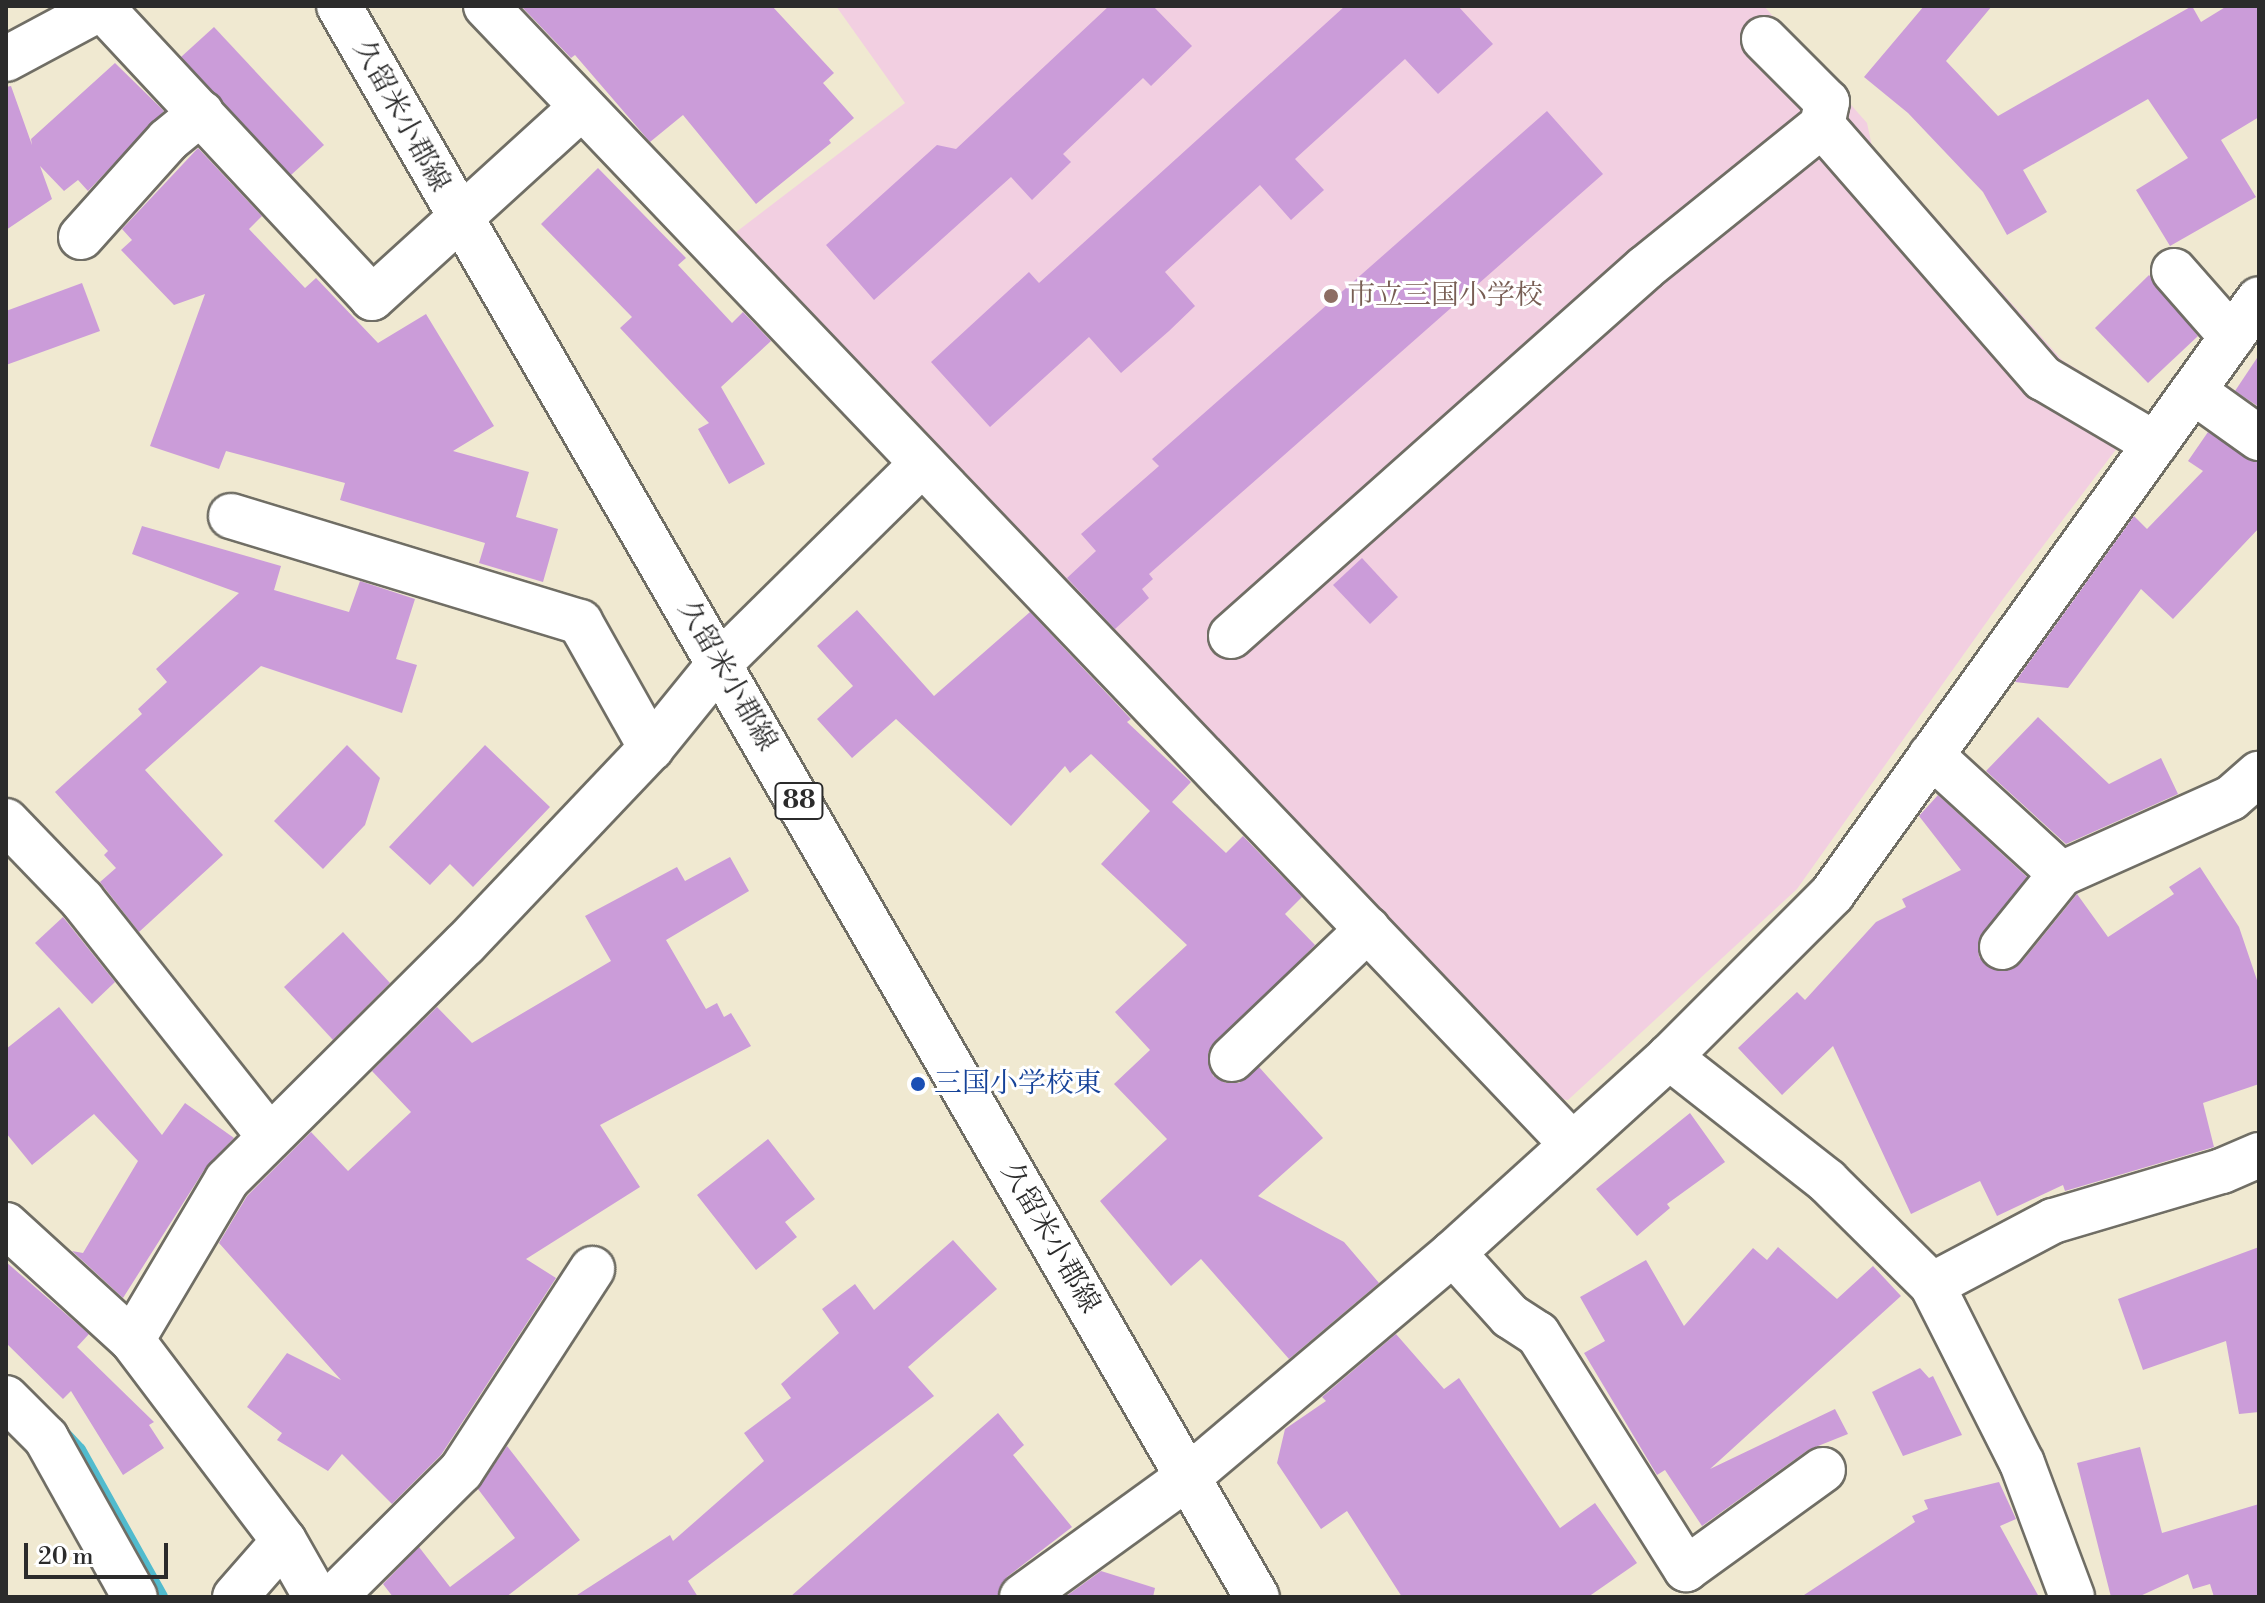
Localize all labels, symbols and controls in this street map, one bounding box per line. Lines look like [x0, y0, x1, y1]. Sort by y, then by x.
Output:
street label: 久留米小郡線 [346, 34, 456, 198]
place label: 市立三国小学校 [1347, 279, 1543, 313]
marker: 市立三国小学校 [1322, 287, 1340, 305]
street label: 久留米小郡線 [670, 595, 784, 757]
road number: 88 [773, 779, 825, 823]
place label: 三国小学校東 [934, 1067, 1102, 1101]
marker: 三国小学校東 [909, 1075, 927, 1093]
street label: 久留米小郡線 [993, 1157, 1107, 1319]
scale bar [28, 1527, 172, 1577]
text: 20 m [38, 1542, 94, 1572]

